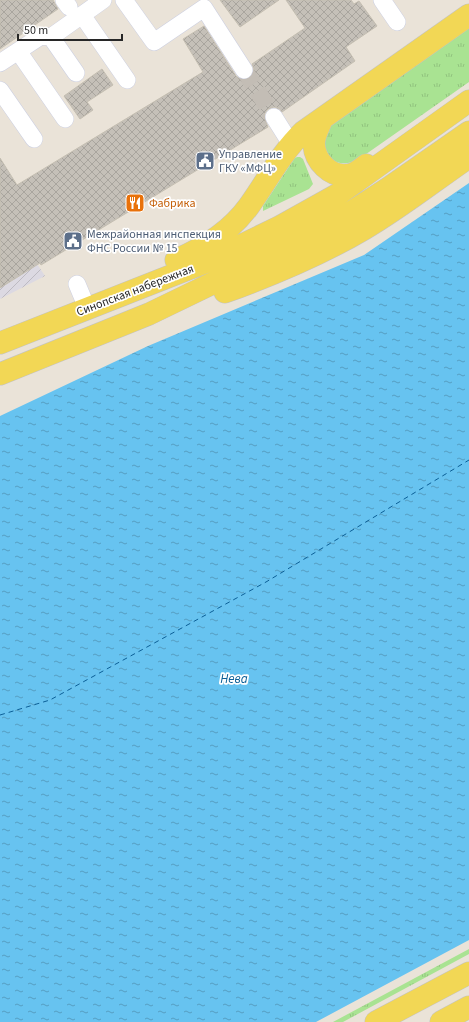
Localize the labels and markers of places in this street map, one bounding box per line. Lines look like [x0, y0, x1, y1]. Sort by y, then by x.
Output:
place label: Управление ГКУ «МФЦ» [219, 146, 282, 177]
public building icon: Управление ГКУ «МФЦ» [194, 150, 216, 172]
restaurant icon: Фабрика [124, 192, 146, 214]
place label: Фабрика [149, 195, 195, 212]
place label: Межрайонная инспекция ФНС России № 15 [87, 226, 221, 257]
public building icon: Межрайонная инспекция ФНС России № 15 [62, 230, 84, 252]

